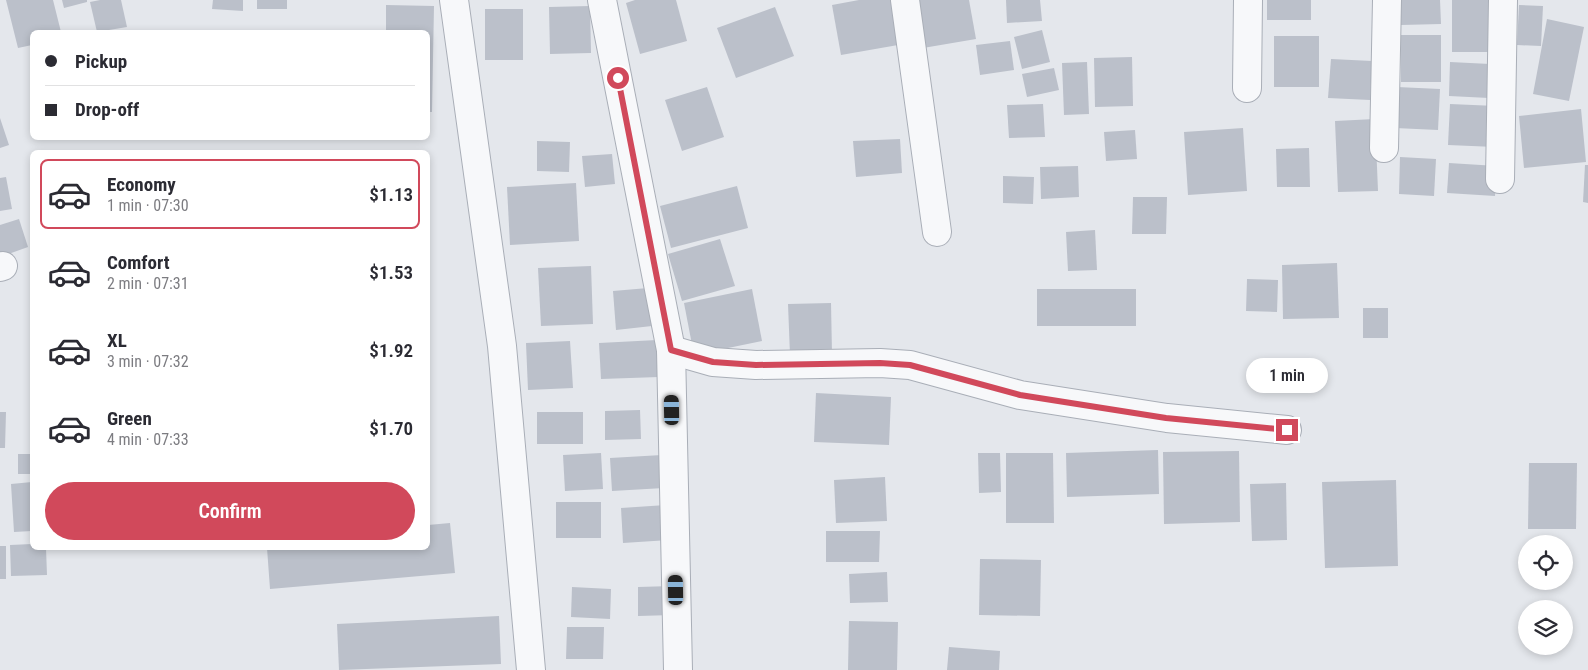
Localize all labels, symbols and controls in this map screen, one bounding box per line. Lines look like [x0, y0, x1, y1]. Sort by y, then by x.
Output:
text: Pickup [75, 50, 127, 73]
route start [607, 67, 629, 89]
text: Drop-off [75, 98, 139, 121]
icon: car [47, 172, 92, 217]
text: Economy [107, 173, 176, 196]
text: $1.13 [369, 183, 413, 206]
text: 1 min · 07:30 [107, 196, 189, 215]
icon: car [47, 250, 92, 295]
text: Comfort [107, 251, 170, 274]
text: $1.53 [369, 261, 413, 284]
text: 2 min · 07:31 [107, 274, 189, 293]
icon: car [47, 328, 92, 373]
text: XL [107, 329, 127, 352]
text: $1.92 [369, 339, 413, 362]
text: 3 min · 07:32 [107, 352, 189, 371]
callout: 1 min [1246, 358, 1328, 392]
text: 1 min [1269, 366, 1305, 385]
car [664, 395, 679, 425]
icon: car [47, 406, 92, 451]
text: Green [107, 407, 152, 430]
text: $1.70 [369, 417, 413, 440]
route end [1276, 419, 1298, 441]
text: 4 min · 07:33 [107, 430, 189, 449]
button: Confirm [45, 482, 415, 540]
map controls [1518, 535, 1573, 655]
button: locate [1518, 535, 1573, 590]
car [668, 575, 683, 605]
button: layers [1518, 600, 1573, 655]

